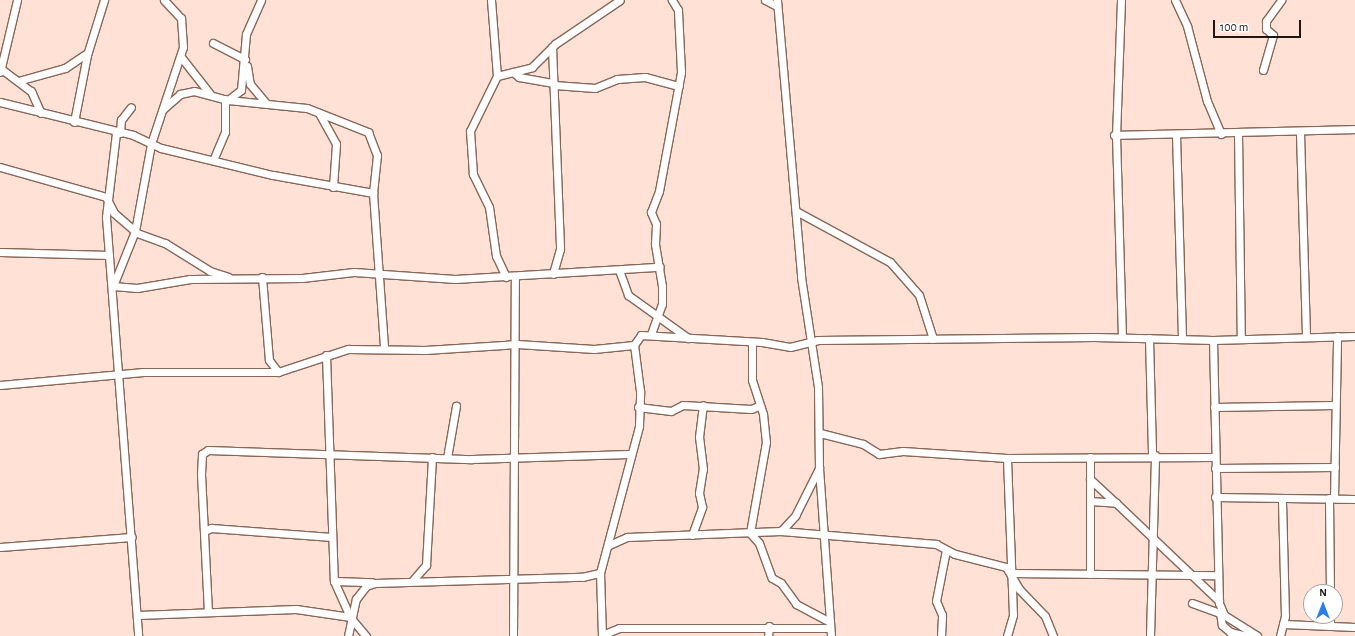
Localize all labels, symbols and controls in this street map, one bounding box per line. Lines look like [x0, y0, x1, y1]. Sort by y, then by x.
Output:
scale bar [1215, 12, 1303, 38]
text: 100 m [1220, 21, 1248, 33]
north arrow [1303, 584, 1343, 624]
text: N [1319, 587, 1327, 598]

